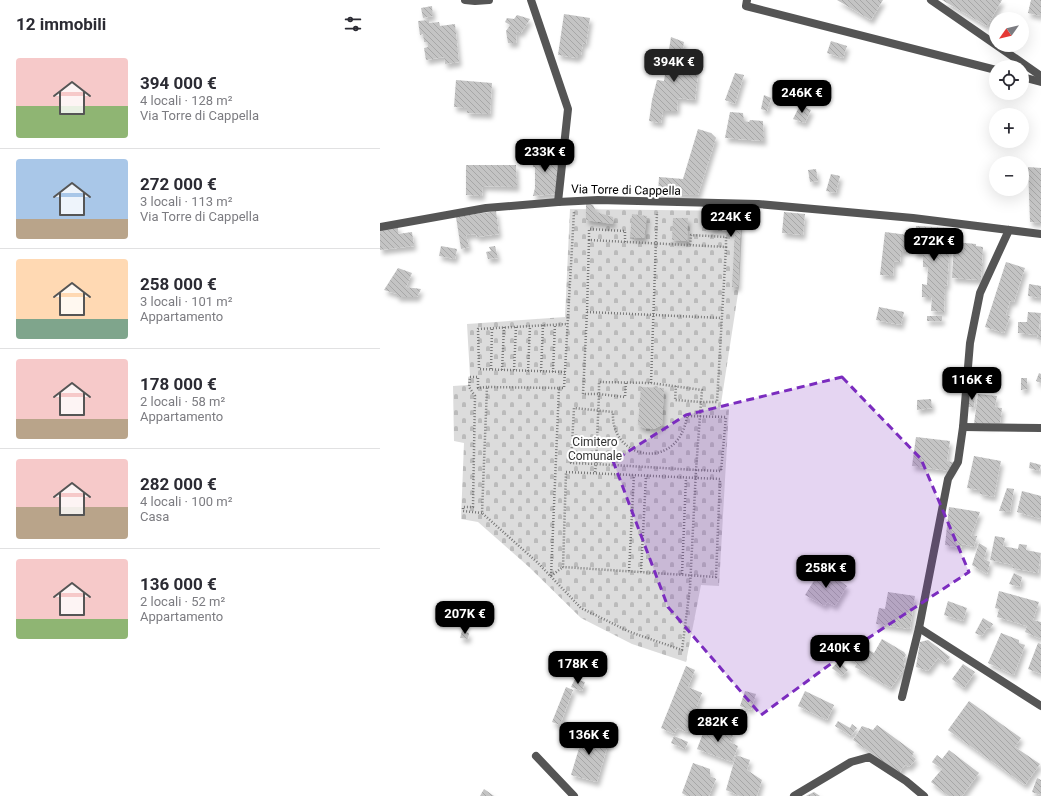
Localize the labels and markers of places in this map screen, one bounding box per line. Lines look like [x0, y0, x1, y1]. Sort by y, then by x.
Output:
pin: 394K € [641, 49, 707, 83]
pin: 246K € [769, 80, 835, 114]
pin: 233K € [512, 139, 578, 173]
pin: 224K € [698, 204, 764, 238]
pin: 272K € [901, 228, 967, 262]
pin: 116K € [939, 367, 1005, 401]
pin: 258K € [793, 555, 859, 589]
pin: 207K € [432, 601, 498, 635]
pin: 240K € [807, 635, 873, 669]
pin: 178K € [545, 651, 611, 685]
pin: 282K € [685, 709, 751, 743]
pin: 136K € [556, 722, 622, 756]

